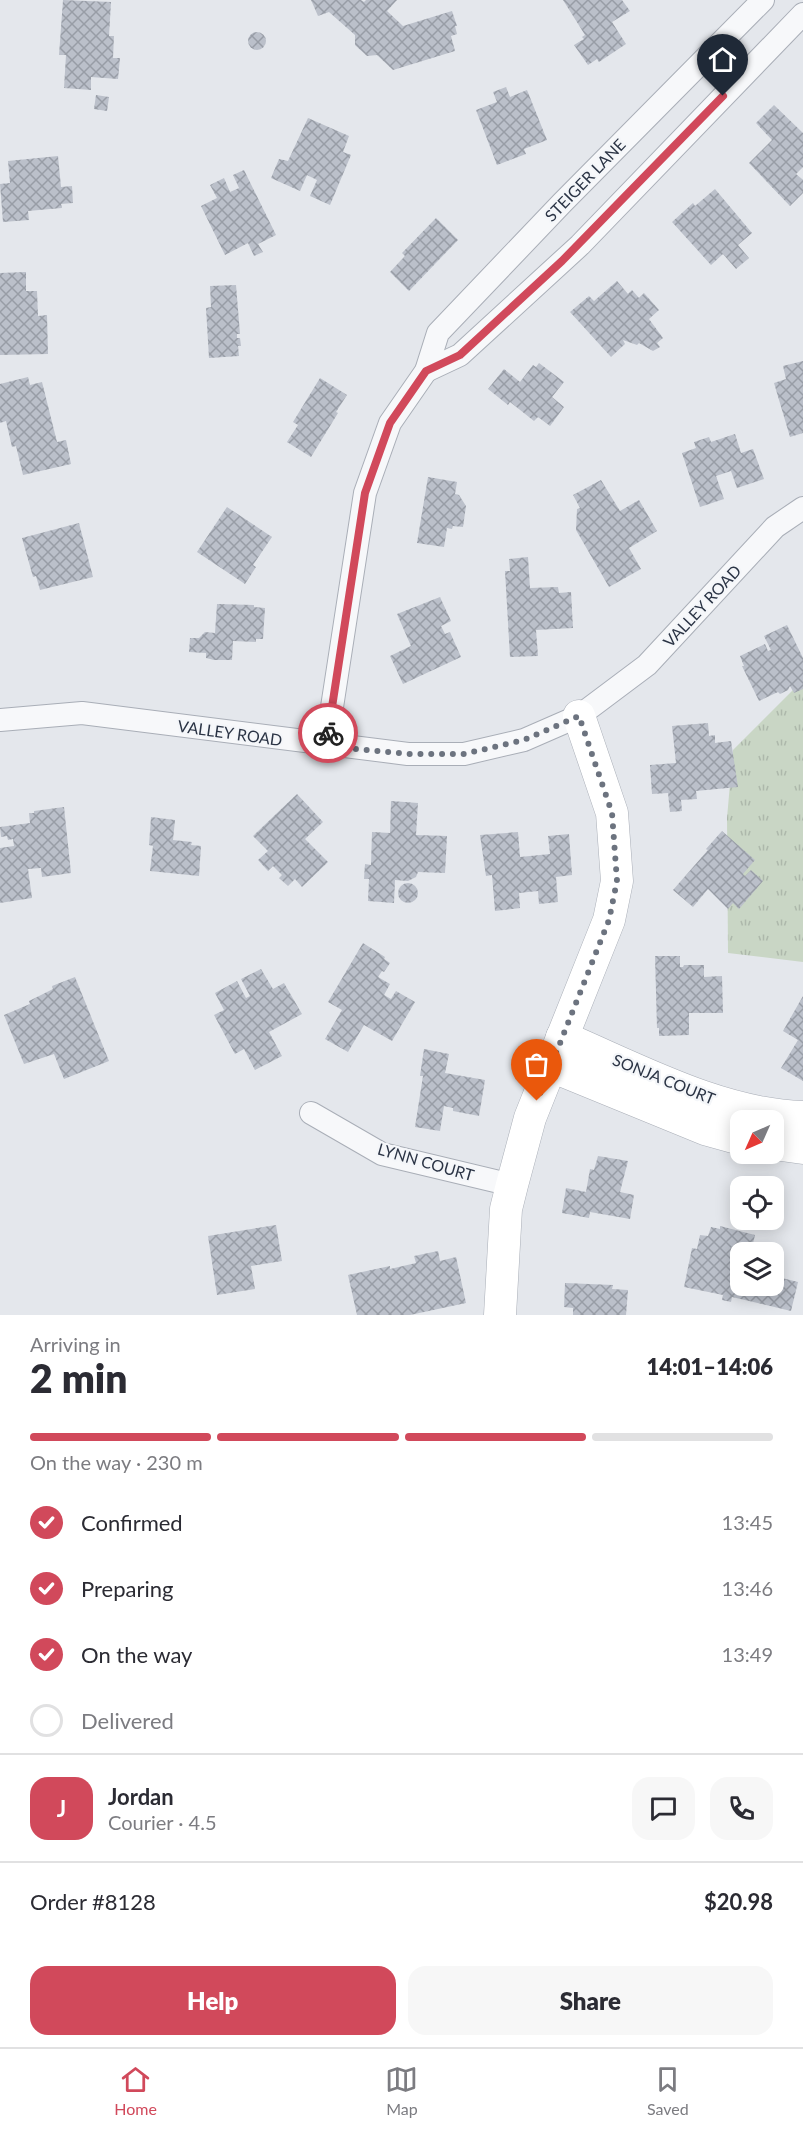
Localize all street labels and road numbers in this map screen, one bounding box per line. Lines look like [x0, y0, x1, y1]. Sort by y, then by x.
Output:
street label: STEIGER LANE [541, 134, 629, 225]
street label: VALLEY ROAD [659, 561, 745, 651]
street label: VALLEY ROAD [177, 716, 284, 749]
street label: SONJA COURT [610, 1049, 719, 1108]
street label: LYNN COURT [376, 1139, 477, 1184]

